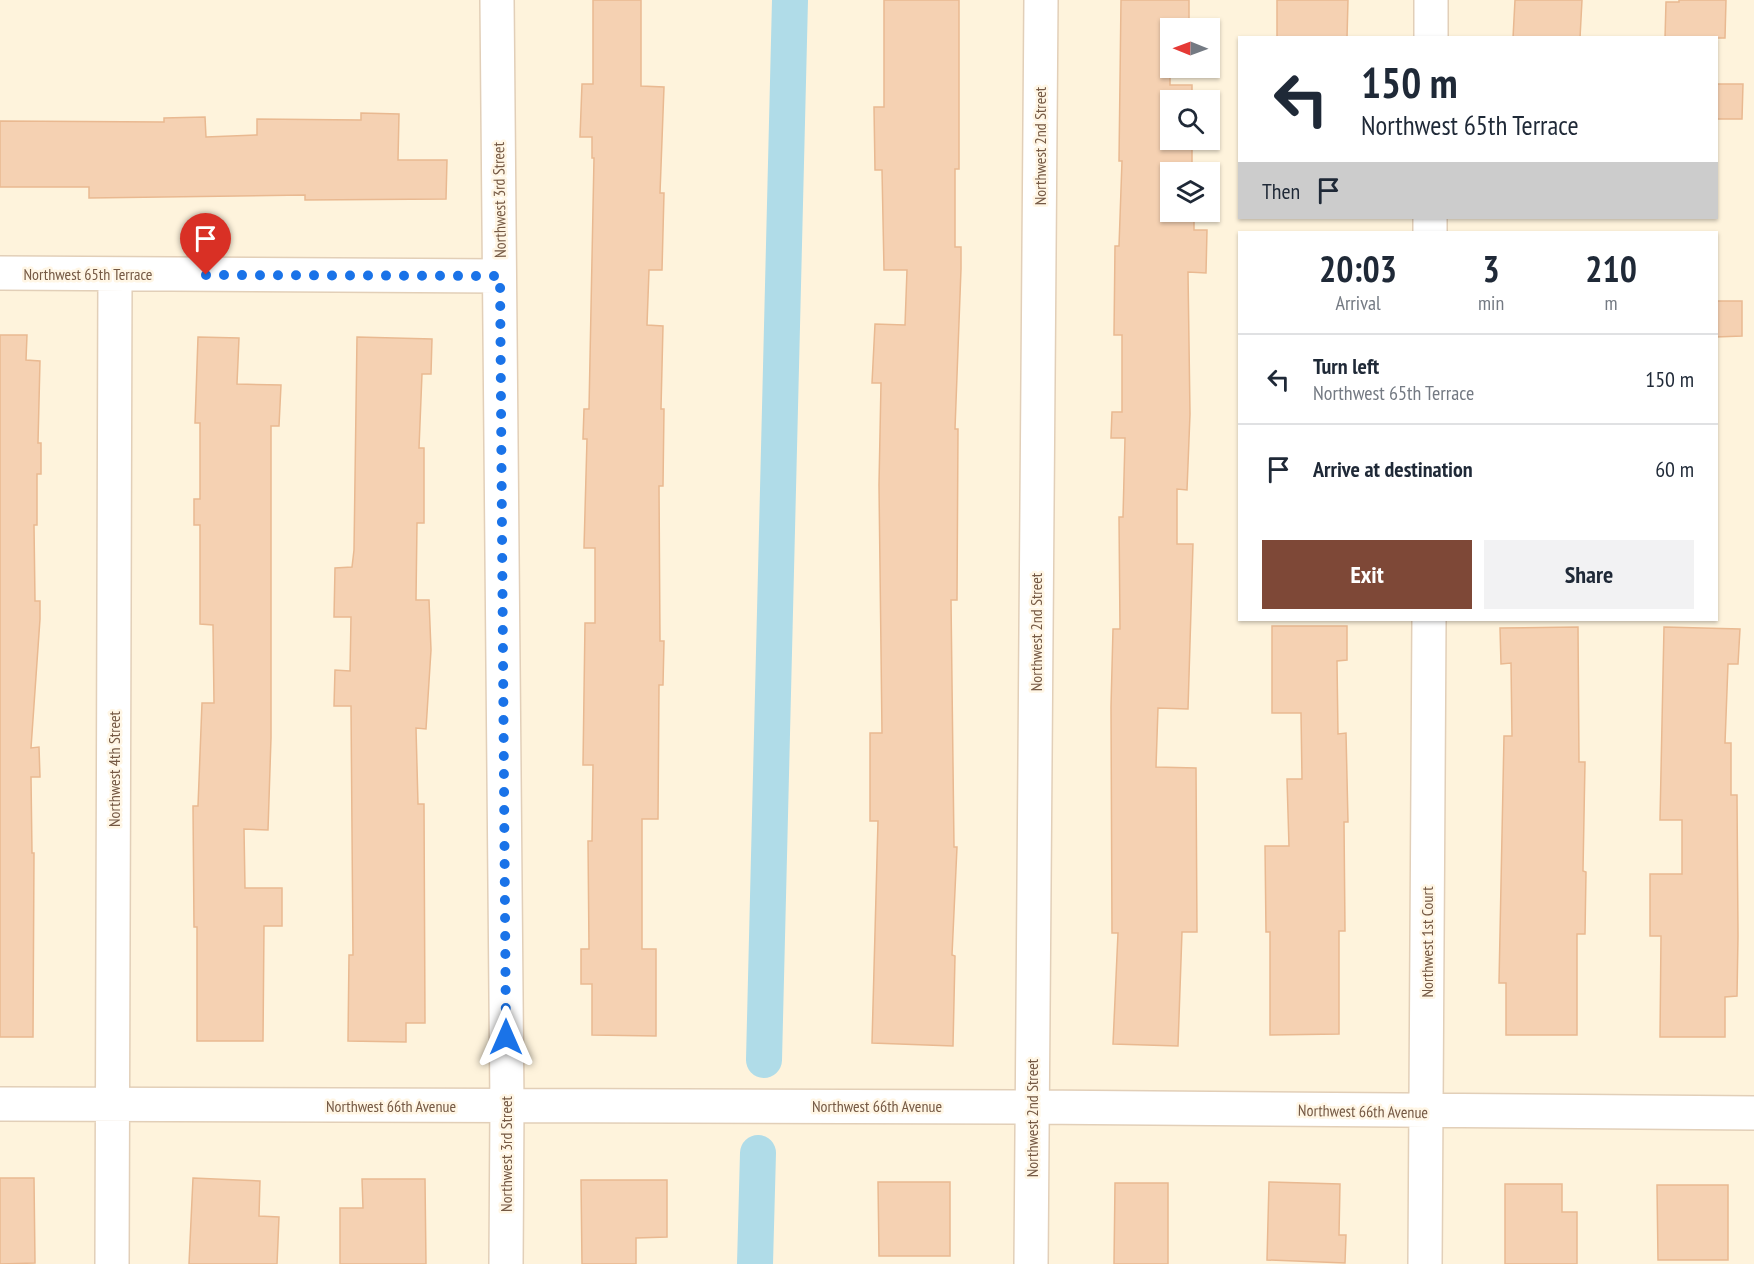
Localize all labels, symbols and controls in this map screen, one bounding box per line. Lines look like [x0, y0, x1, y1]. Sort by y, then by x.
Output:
north arrow [1160, 18, 1220, 78]
map controls [1160, 18, 1220, 222]
text: 150 m [1361, 55, 1458, 110]
icon: left [1262, 60, 1340, 138]
street label: Northwest 2nd Street [1030, 86, 1050, 205]
button: search [1160, 90, 1220, 150]
text: Northwest 65th Terrace [1361, 108, 1579, 142]
street label: Northwest 3rd Street [488, 141, 510, 258]
button: layers [1160, 162, 1220, 222]
icon: arrive [1312, 174, 1345, 207]
text: Then [1262, 177, 1300, 205]
pin [180, 213, 231, 275]
icon: arrive [189, 222, 222, 255]
text: 20:03 [1319, 245, 1397, 292]
text: 3 [1482, 245, 1500, 292]
text: 210 [1585, 245, 1637, 292]
street label: Northwest 65th Terrace [24, 264, 152, 284]
text: Arrival [1335, 290, 1381, 316]
text: min [1478, 290, 1504, 316]
text: m [1605, 290, 1618, 316]
text: Turn left [1313, 352, 1379, 380]
icon: left [1262, 363, 1295, 396]
text: 150 m [1645, 365, 1694, 393]
text: Northwest 65th Terrace [1313, 380, 1474, 406]
icon: arrive [1262, 453, 1295, 486]
text: Arrive at destination [1313, 455, 1473, 483]
text: 60 m [1655, 455, 1694, 483]
button: Exit [1262, 540, 1472, 609]
button: Share [1484, 540, 1694, 609]
street label: Northwest 2nd Street [1026, 572, 1046, 691]
street label: Northwest 4th Street [104, 710, 124, 827]
street label: Northwest 1st Court [1417, 886, 1437, 998]
position arrow [474, 1005, 538, 1069]
street label: Northwest 2nd Street [1022, 1058, 1042, 1177]
street label: Northwest 3rd Street [496, 1095, 516, 1212]
street label: Northwest 66th Avenue [326, 1096, 456, 1116]
street label: Northwest 66th Avenue [812, 1096, 942, 1116]
street label: Northwest 66th Avenue [1298, 1100, 1428, 1122]

